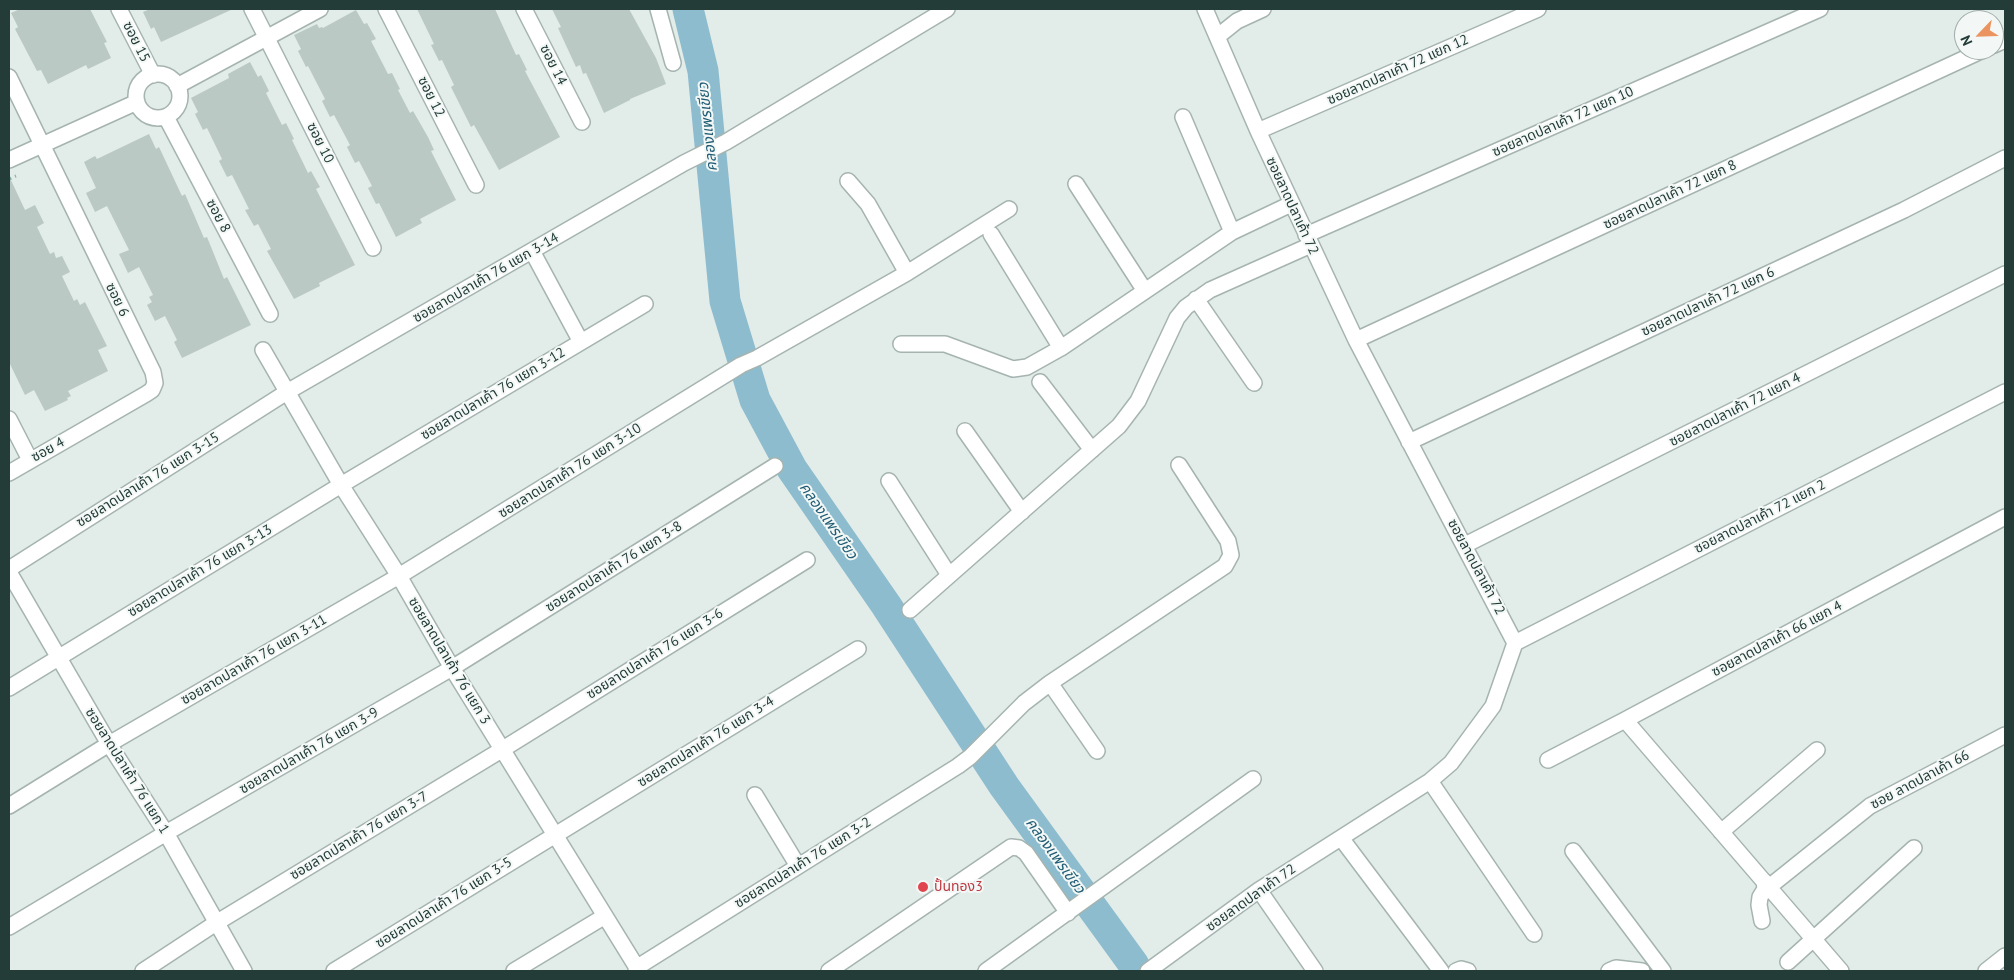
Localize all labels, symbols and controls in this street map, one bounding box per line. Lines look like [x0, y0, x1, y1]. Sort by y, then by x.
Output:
north arrow [1954, 10, 2004, 60]
street label: ซอย 15 [119, 19, 153, 65]
street label: ซอยลาดปลาเค้า 72 แยก 12 [1325, 31, 1471, 109]
text: N [1956, 33, 1976, 49]
street label: ซอย 14 [536, 42, 570, 88]
street label: ซอย 12 [414, 74, 448, 120]
water label: คลองแพรเขียว [694, 82, 722, 172]
street label: ซอยลาดปลาเค้า 72 แยก 10 [1490, 83, 1636, 161]
street label: ซอย 10 [303, 120, 337, 166]
street label: ซอยลาดปลาเค้า 72 [1262, 154, 1322, 258]
street label: ซอยลาดปลาเค้า 72 แยก 8 [1601, 157, 1739, 233]
street label: ซอย 8 [202, 196, 234, 236]
street label: ซอยลาดปลาเค้า 76 แยก 3-14 [410, 229, 562, 327]
street label: ซอยลาดปลาเค้า 72 แยก 6 [1639, 264, 1777, 340]
street label: ซอย 6 [102, 280, 132, 320]
street label: ซอยลาดปลาเค้า 76 แยก 3-12 [418, 344, 568, 444]
street label: ซอยลาดปลาเค้า 72 แยก 4 [1666, 370, 1804, 450]
street label: ซอยลาดปลาเค้า 76 แยก 3-10 [495, 420, 645, 522]
street label: ซอยลาดปลาเค้า 76 แยก 3-15 [73, 429, 223, 531]
street label: ซอย 4 [28, 434, 68, 466]
street label: ซอยลาดปลาเค้า 72 แยก 2 [1691, 477, 1829, 557]
water label: คลองแพรเขียว [795, 479, 861, 563]
street label: ซอยลาดปลาเค้า 72 [1444, 516, 1508, 618]
street label: ซอยลาดปลาเค้า 76 แยก 3-8 [543, 518, 685, 616]
street label: ซอยลาดปลาเค้า 76 แยก 3-13 [125, 521, 275, 621]
street label: ซอยลาดปลาเค้า 76 แยก 3 [404, 594, 494, 728]
street label: ซอยลาดปลาเค้า 66 แยก 4 [1709, 597, 1845, 681]
street label: ซอยลาดปลาเค้า 76 แยก 3-6 [584, 605, 726, 703]
street label: ซอยลาดปลาเค้า 76 แยก 3-11 [178, 611, 330, 709]
street label: ซอยลาดปลาเค้า 76 แยก 3-4 [635, 693, 777, 791]
street label: ซอยลาดปลาเค้า 76 แยก 3-9 [236, 704, 382, 798]
street label: ซอยลาดปลาเค้า 76 แยก 1 [81, 705, 173, 837]
street label: ซอย ลาดปลาเค้า 66 [1868, 747, 1972, 813]
street label: ซอยลาดปลาเค้า 76 แยก 3-7 [287, 788, 431, 884]
street label: ซอยลาดปลาเค้า 76 แยก 3-2 [732, 814, 874, 912]
water label: คลองแพรเขียว [1022, 815, 1088, 897]
street label: ซอยลาดปลาเค้า 76 แยก 3-5 [373, 854, 515, 952]
street label: ซอยลาดปลาเค้า 72 [1203, 861, 1299, 935]
place label: ปั้นทอง3 [934, 879, 983, 895]
marker: ปั้นทอง3 [916, 880, 930, 894]

